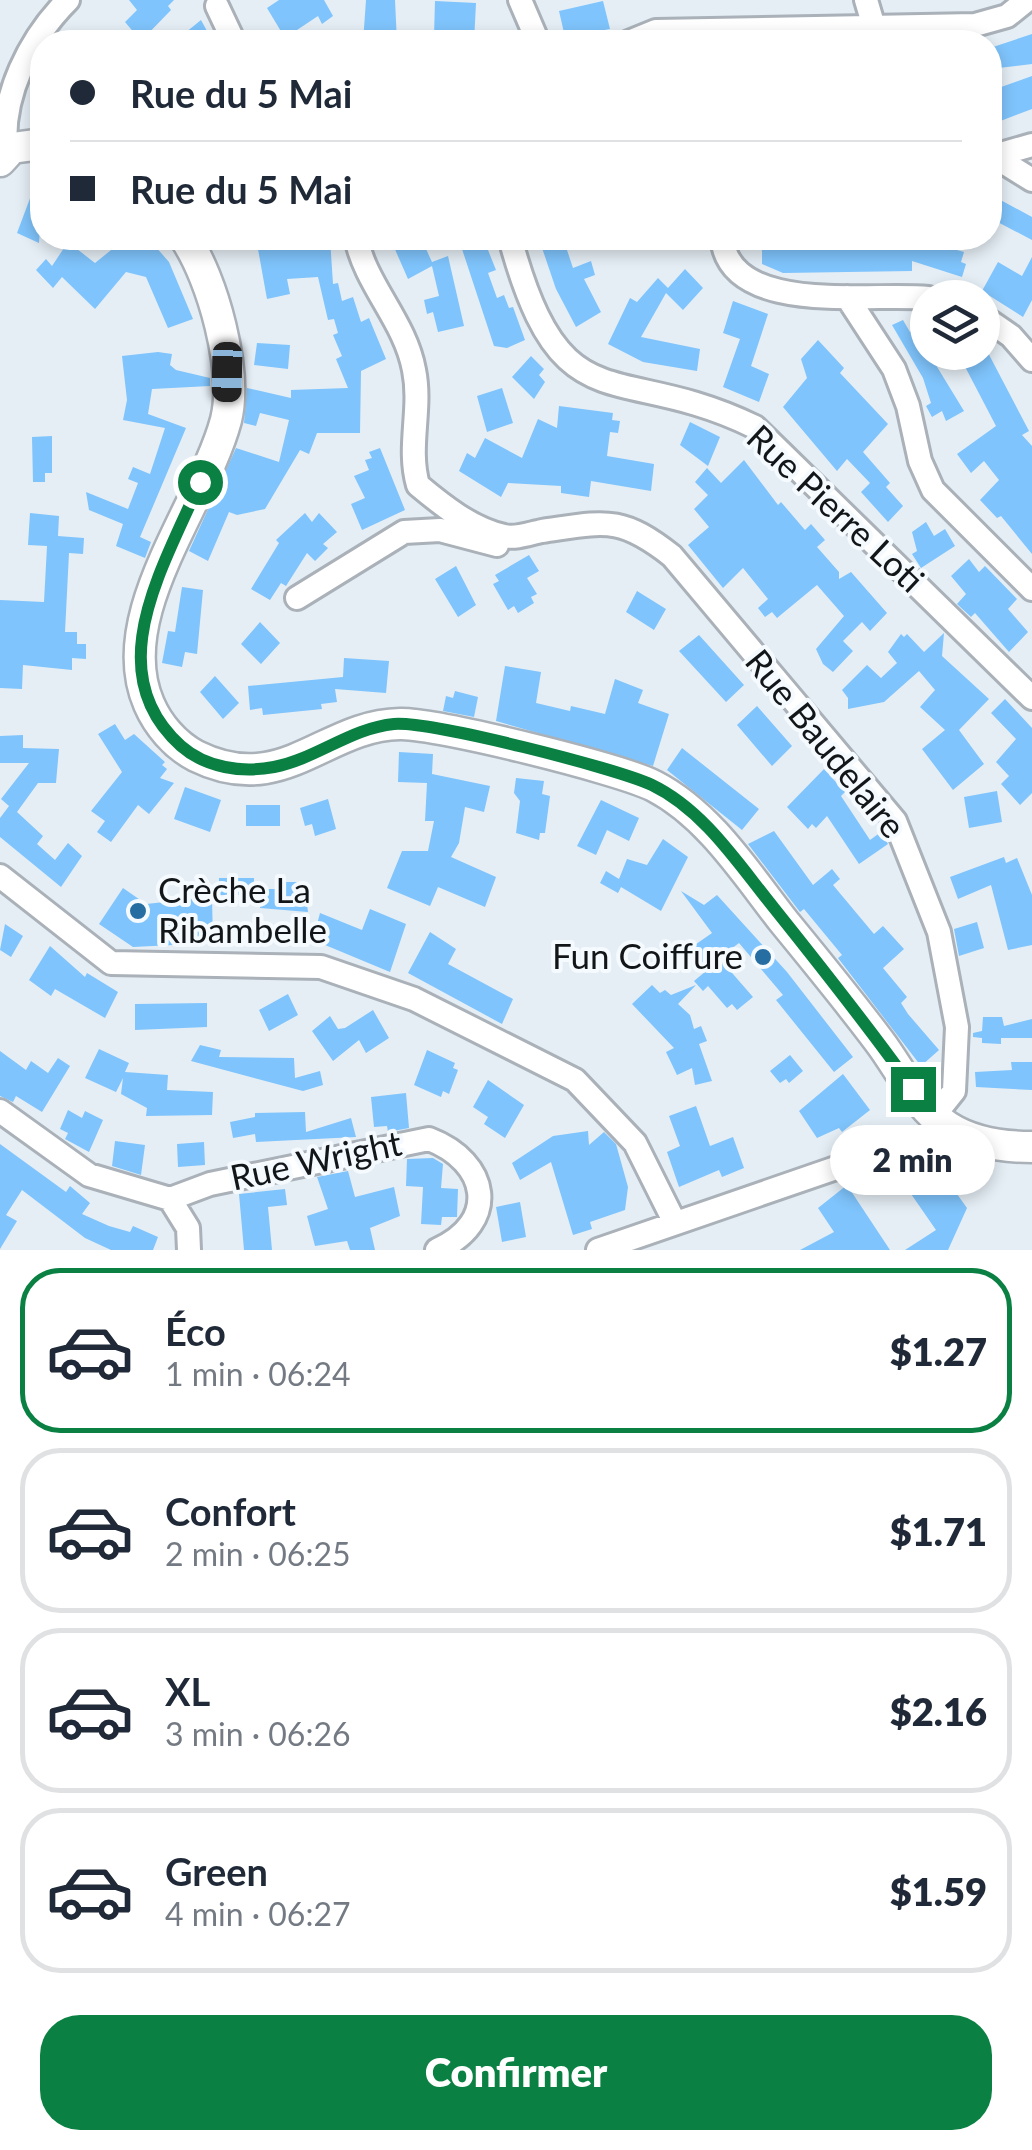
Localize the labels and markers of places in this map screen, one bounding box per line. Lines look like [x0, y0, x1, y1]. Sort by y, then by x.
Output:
place label: Crèche La Ribambelle [158, 868, 327, 950]
marker: Crèche La Ribambelle [127, 900, 149, 922]
place label: Fun Coiffure [552, 934, 743, 976]
marker: Fun Coiffure [752, 946, 774, 968]

